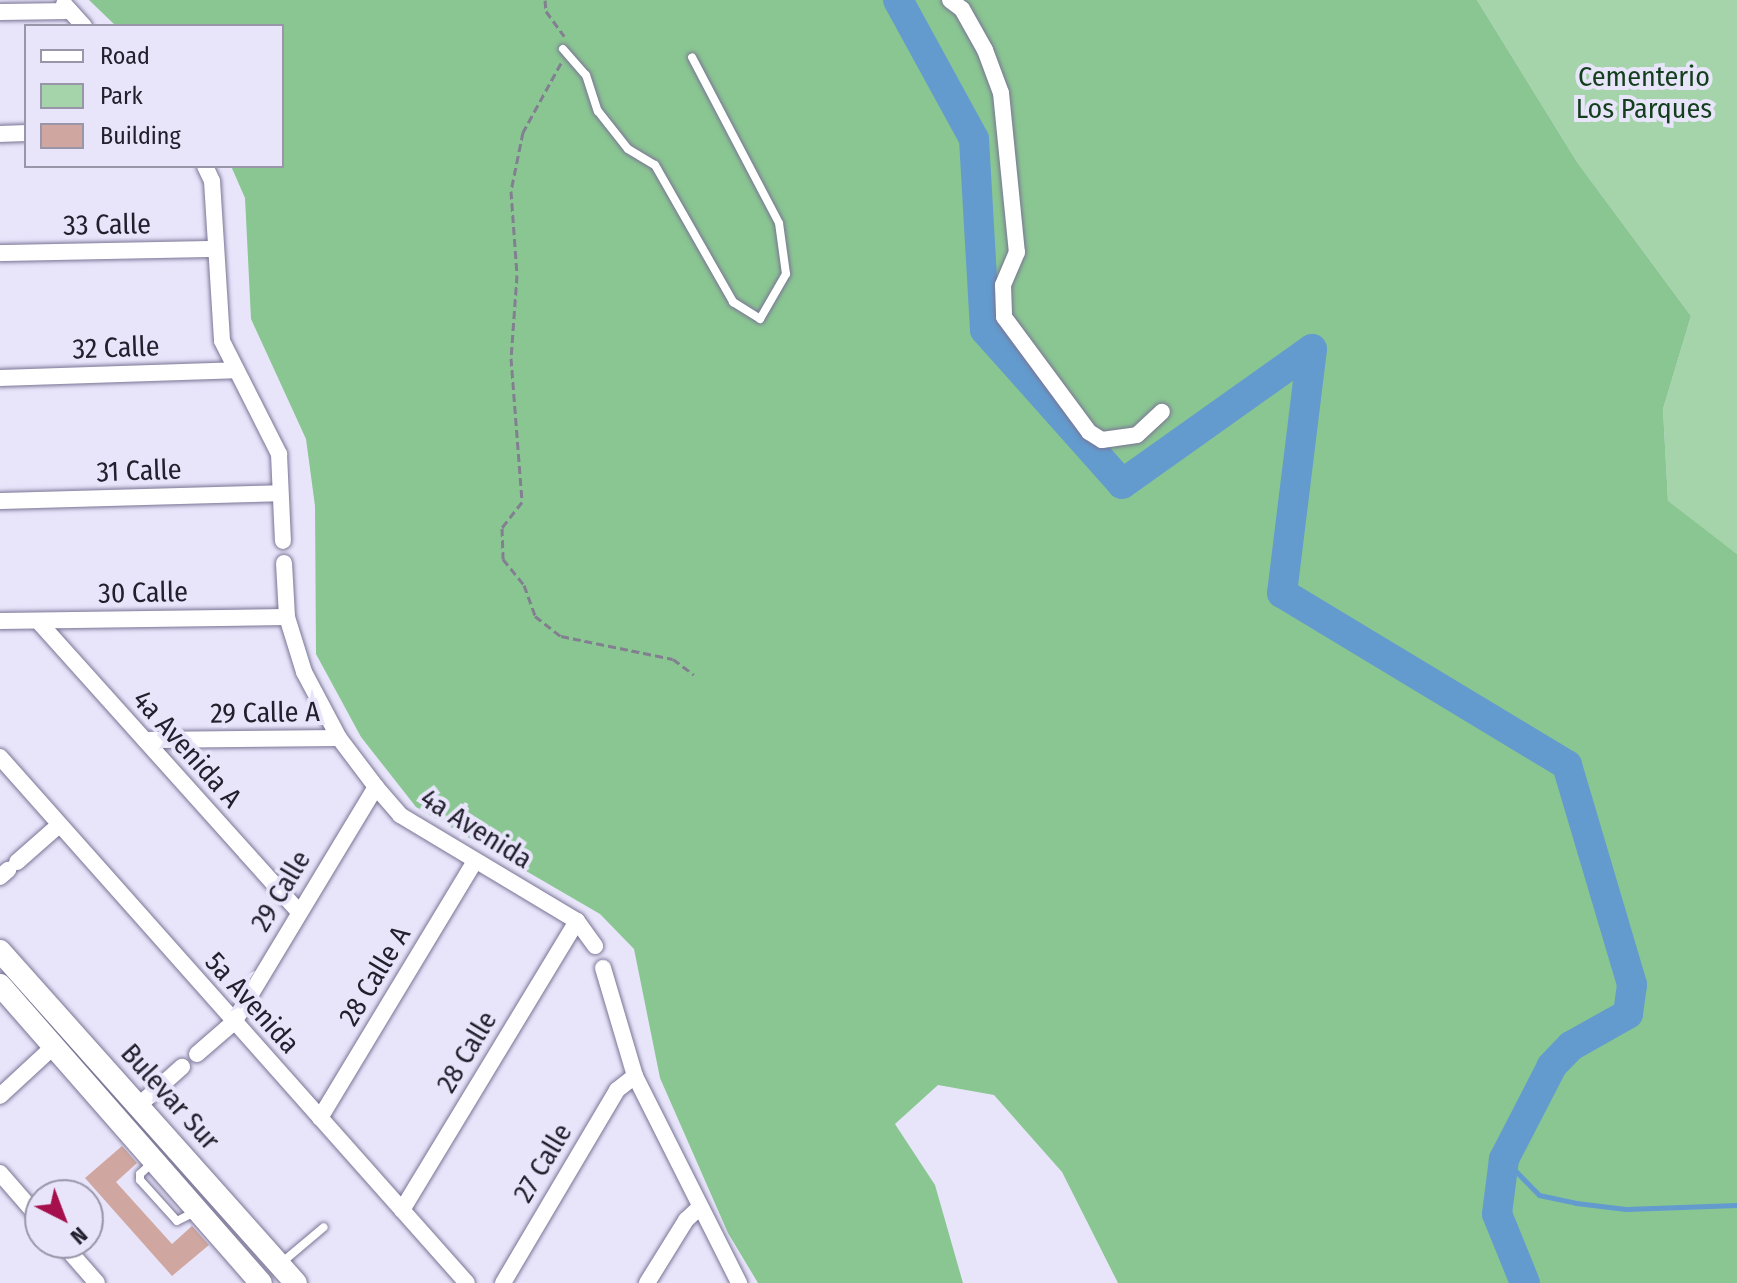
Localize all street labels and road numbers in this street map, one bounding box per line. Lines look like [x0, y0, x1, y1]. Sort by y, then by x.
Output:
street label: 33 Calle [63, 207, 151, 243]
street label: 32 Calle [72, 330, 160, 366]
street label: 31 Calle [96, 453, 182, 489]
street label: 30 Calle [98, 575, 188, 611]
street label: 4a Avenida A [125, 683, 249, 815]
street label: 29 Calle A [210, 695, 320, 731]
street label: 4a Avenida [414, 782, 538, 876]
street label: 29 Calle [244, 845, 318, 937]
street label: 28 Calle A [332, 920, 418, 1032]
street label: 5a Avenida [198, 945, 306, 1061]
street label: 28 Calle [430, 1005, 504, 1099]
street label: Bulevar Sur [114, 1037, 226, 1157]
street label: 27 Calle [506, 1118, 580, 1208]

